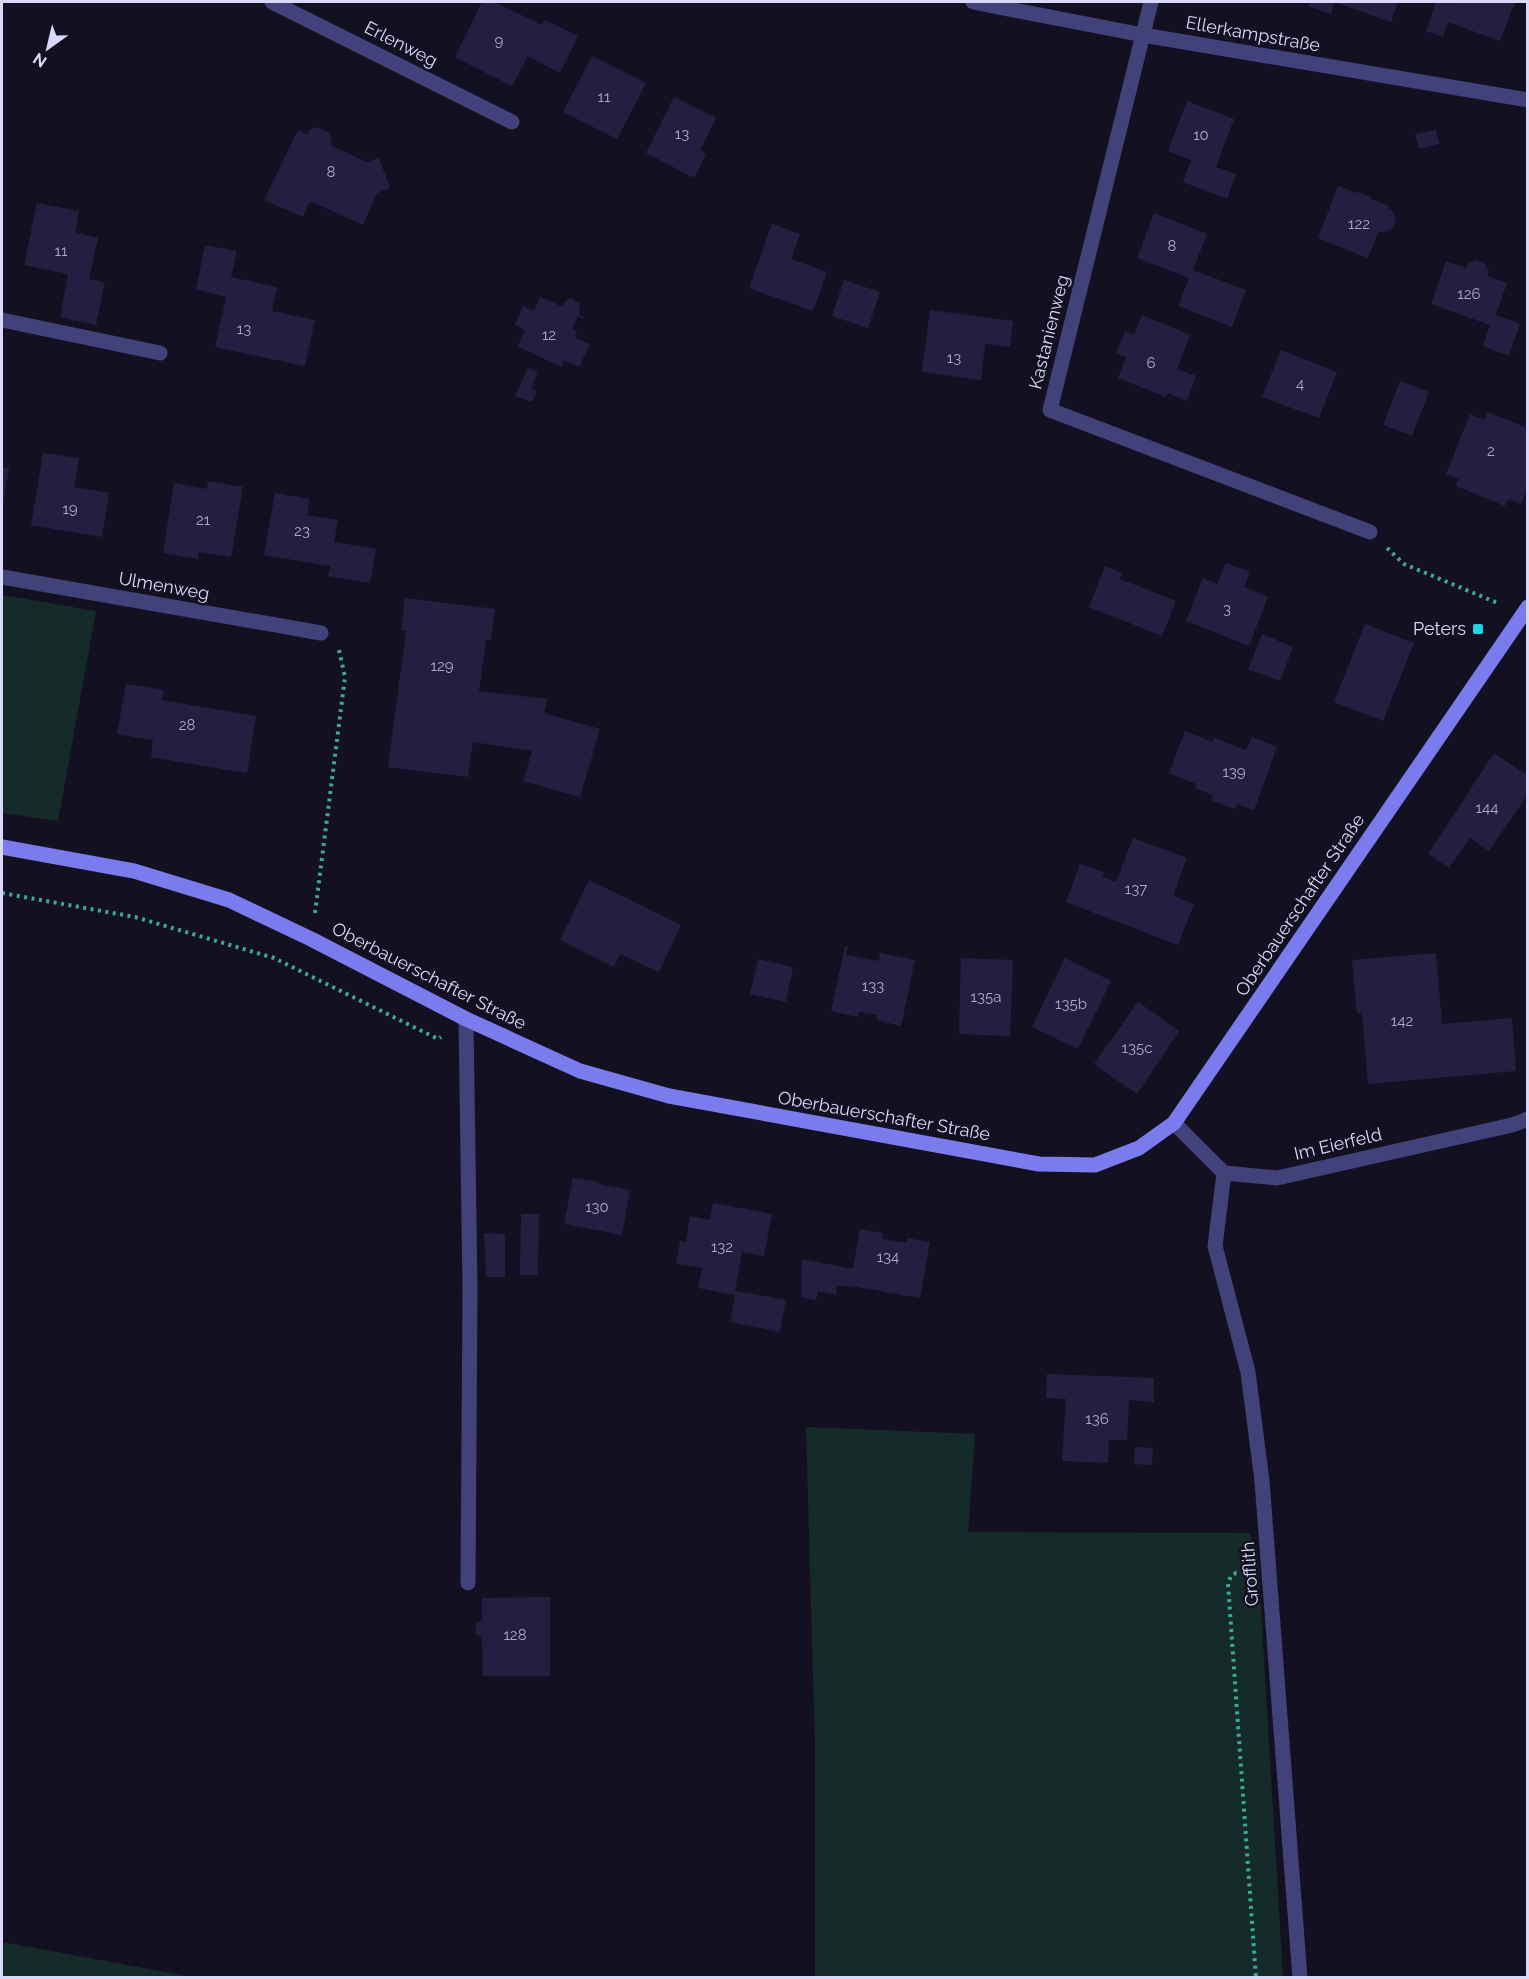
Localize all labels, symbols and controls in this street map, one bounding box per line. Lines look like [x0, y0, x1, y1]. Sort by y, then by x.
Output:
street label: Ellerkampstraße [1184, 11, 1322, 56]
street label: Erlenweg [361, 16, 441, 71]
north arrow [18, 18, 78, 78]
house number: 9 [495, 32, 504, 50]
text: N [30, 49, 50, 71]
house number: 11 [598, 88, 611, 106]
house number: 13 [675, 125, 689, 143]
house number: 10 [1193, 126, 1209, 144]
house number: 8 [327, 163, 336, 181]
house number: 122 [1348, 215, 1370, 233]
house number: 8 [1168, 237, 1177, 255]
house number: 11 [55, 242, 68, 260]
street label: Kastanienweg [1024, 272, 1073, 391]
house number: 126 [1457, 285, 1481, 303]
house number: 13 [237, 320, 251, 338]
house number: 12 [542, 326, 556, 344]
house number: 13 [947, 349, 961, 367]
house number: 6 [1146, 354, 1156, 372]
house number: 4 [1296, 375, 1304, 393]
house number: 2 [1487, 442, 1495, 460]
house number: 19 [62, 500, 78, 518]
house number: 21 [196, 511, 211, 529]
house number: 23 [294, 522, 310, 540]
street label: Ulmenweg [117, 567, 211, 604]
house number: 3 [1223, 600, 1231, 618]
place label: Peters [1413, 618, 1466, 639]
marker: Peters [1471, 622, 1485, 636]
house number: 129 [430, 657, 454, 675]
house number: 28 [179, 716, 195, 734]
house number: 139 [1222, 763, 1246, 781]
house number: 144 [1476, 799, 1498, 817]
street label: Oberbauerschafter Straße [1231, 809, 1369, 1000]
house number: 137 [1125, 880, 1147, 898]
street label: Oberbauerschafter Straße [329, 917, 530, 1034]
house number: 133 [862, 977, 884, 995]
house number: 135a [971, 988, 1001, 1006]
house number: 135b [1055, 995, 1087, 1013]
house number: 142 [1391, 1012, 1413, 1030]
house number: 135c [1122, 1039, 1152, 1057]
street label: Oberbauerschafter Straße [776, 1086, 992, 1145]
street label: Im Eierfeld [1292, 1123, 1384, 1164]
house number: 130 [585, 1198, 609, 1216]
house number: 132 [711, 1238, 733, 1256]
house number: 134 [877, 1248, 899, 1266]
house number: 136 [1085, 1410, 1109, 1428]
street label: Grofflith [1237, 1541, 1262, 1607]
house number: 128 [503, 1626, 527, 1644]

